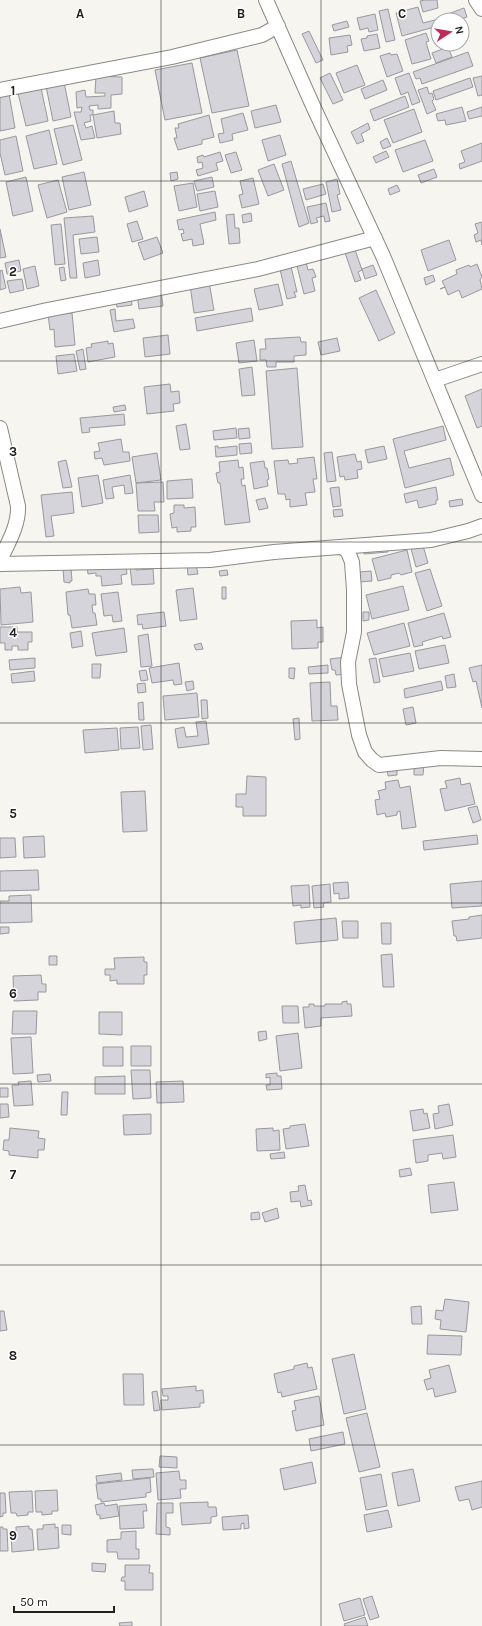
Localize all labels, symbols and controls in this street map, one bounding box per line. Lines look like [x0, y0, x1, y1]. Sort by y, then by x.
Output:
text: A [76, 6, 84, 21]
text: B [237, 6, 245, 21]
text: C [398, 6, 406, 21]
north arrow [430, 12, 470, 52]
text: N [452, 25, 466, 35]
text: 1 [11, 83, 15, 98]
text: 2 [9, 264, 17, 279]
text: 3 [9, 444, 17, 459]
text: 4 [9, 625, 17, 640]
text: 5 [9, 806, 17, 821]
text: 6 [9, 986, 17, 1001]
text: 7 [10, 1167, 17, 1182]
text: 8 [9, 1348, 17, 1363]
text: 9 [9, 1528, 17, 1543]
scale bar [14, 1588, 114, 1614]
text: 50 m [20, 1595, 48, 1609]

